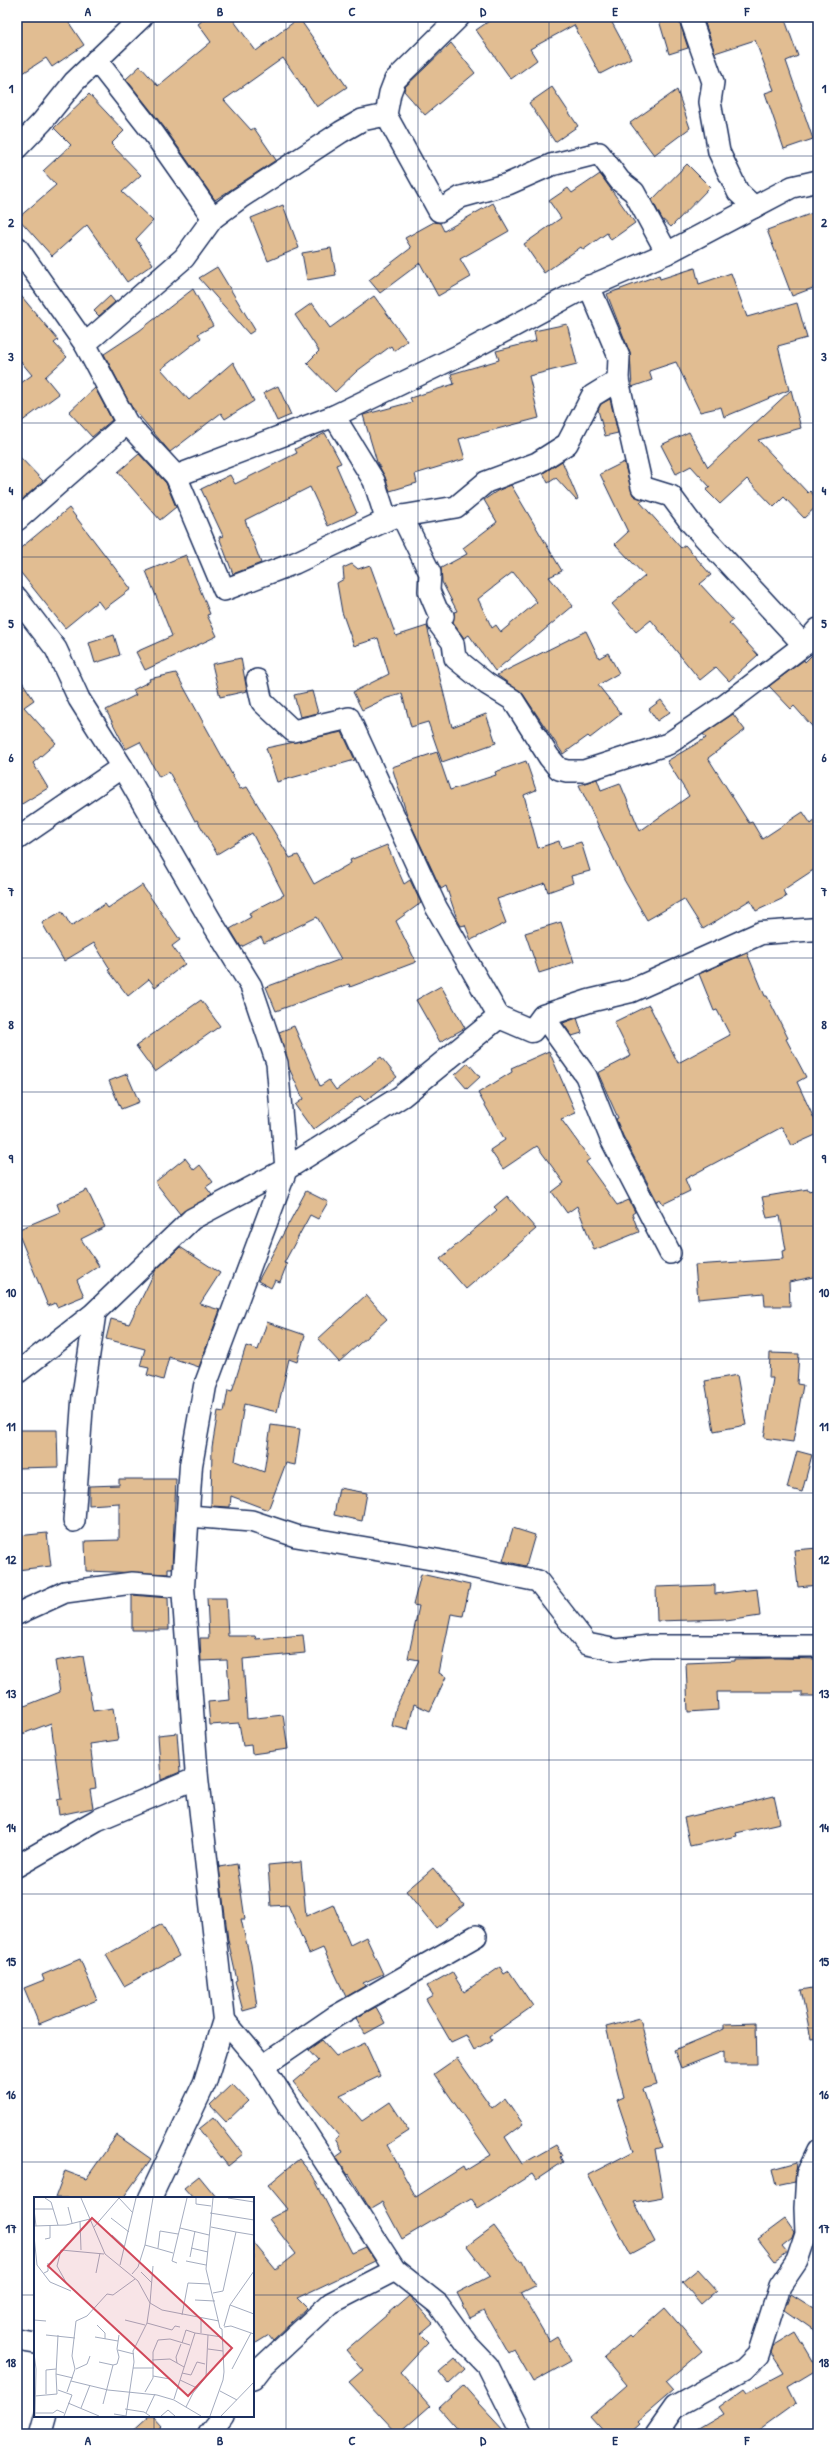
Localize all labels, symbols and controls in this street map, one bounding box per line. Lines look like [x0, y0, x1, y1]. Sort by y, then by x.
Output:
text: A [85, 2, 92, 20]
text: B [217, 2, 224, 20]
text: C [348, 2, 356, 20]
text: D [480, 2, 487, 20]
text: E [612, 2, 618, 20]
text: F [744, 2, 751, 20]
text: 1 [9, 79, 14, 97]
text: 1 [822, 79, 827, 97]
text: 2 [8, 213, 15, 231]
text: 2 [821, 213, 828, 231]
text: 3 [8, 347, 14, 365]
text: 3 [821, 347, 827, 365]
text: 4 [9, 481, 14, 499]
text: 4 [822, 481, 827, 499]
text: 5 [8, 614, 14, 632]
text: 5 [821, 614, 827, 632]
text: 6 [8, 748, 14, 766]
text: 6 [821, 748, 827, 766]
text: 7 [7, 882, 15, 900]
text: 7 [820, 882, 828, 900]
text: 8 [8, 1015, 14, 1033]
text: 8 [821, 1015, 827, 1033]
text: 9 [9, 1149, 14, 1167]
text: 9 [822, 1149, 827, 1167]
text: 10 [6, 1283, 16, 1301]
text: 10 [819, 1283, 829, 1301]
text: 11 [6, 1417, 16, 1435]
text: 11 [819, 1417, 829, 1435]
text: 12 [6, 1550, 17, 1568]
text: 12 [819, 1550, 830, 1568]
text: 13 [6, 1684, 16, 1702]
text: 13 [819, 1684, 829, 1702]
text: 14 [6, 1818, 16, 1836]
text: 14 [819, 1818, 829, 1836]
text: 15 [6, 1952, 17, 1970]
text: 15 [819, 1952, 830, 1970]
text: 16 [6, 2085, 17, 2103]
text: 16 [819, 2085, 830, 2103]
inset map [34, 2197, 254, 2417]
text: 17 [5, 2219, 17, 2237]
text: 17 [818, 2219, 830, 2237]
text: 18 [6, 2353, 17, 2371]
text: 18 [819, 2353, 830, 2371]
text: A [85, 2431, 92, 2449]
text: B [217, 2431, 224, 2449]
text: C [348, 2431, 356, 2449]
text: D [480, 2431, 487, 2449]
text: E [612, 2431, 618, 2449]
text: F [744, 2431, 751, 2449]

